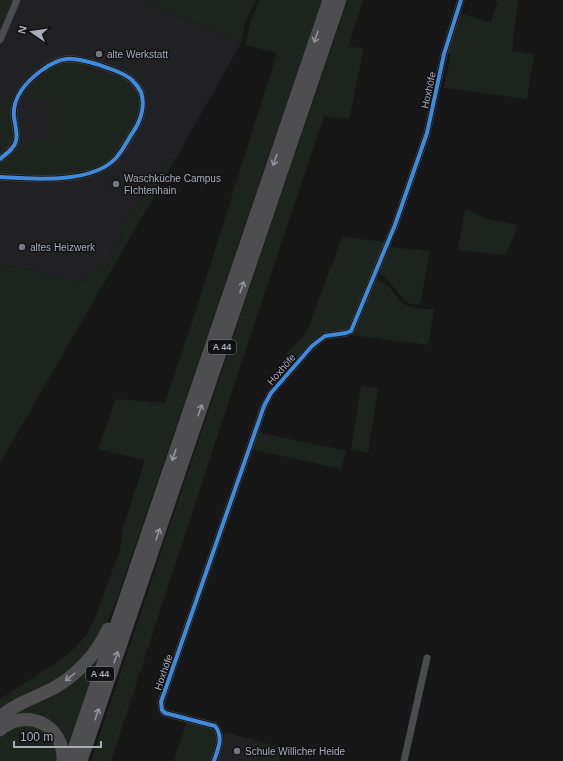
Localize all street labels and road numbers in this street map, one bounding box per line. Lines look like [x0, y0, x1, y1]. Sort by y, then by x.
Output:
street label: Hoxhöfe [419, 70, 438, 109]
road number: A 44 [208, 340, 236, 354]
street label: Hoxhöfe [265, 351, 298, 387]
street label: Hoxhöfe [152, 652, 175, 692]
road number: A 44 [86, 667, 114, 681]

